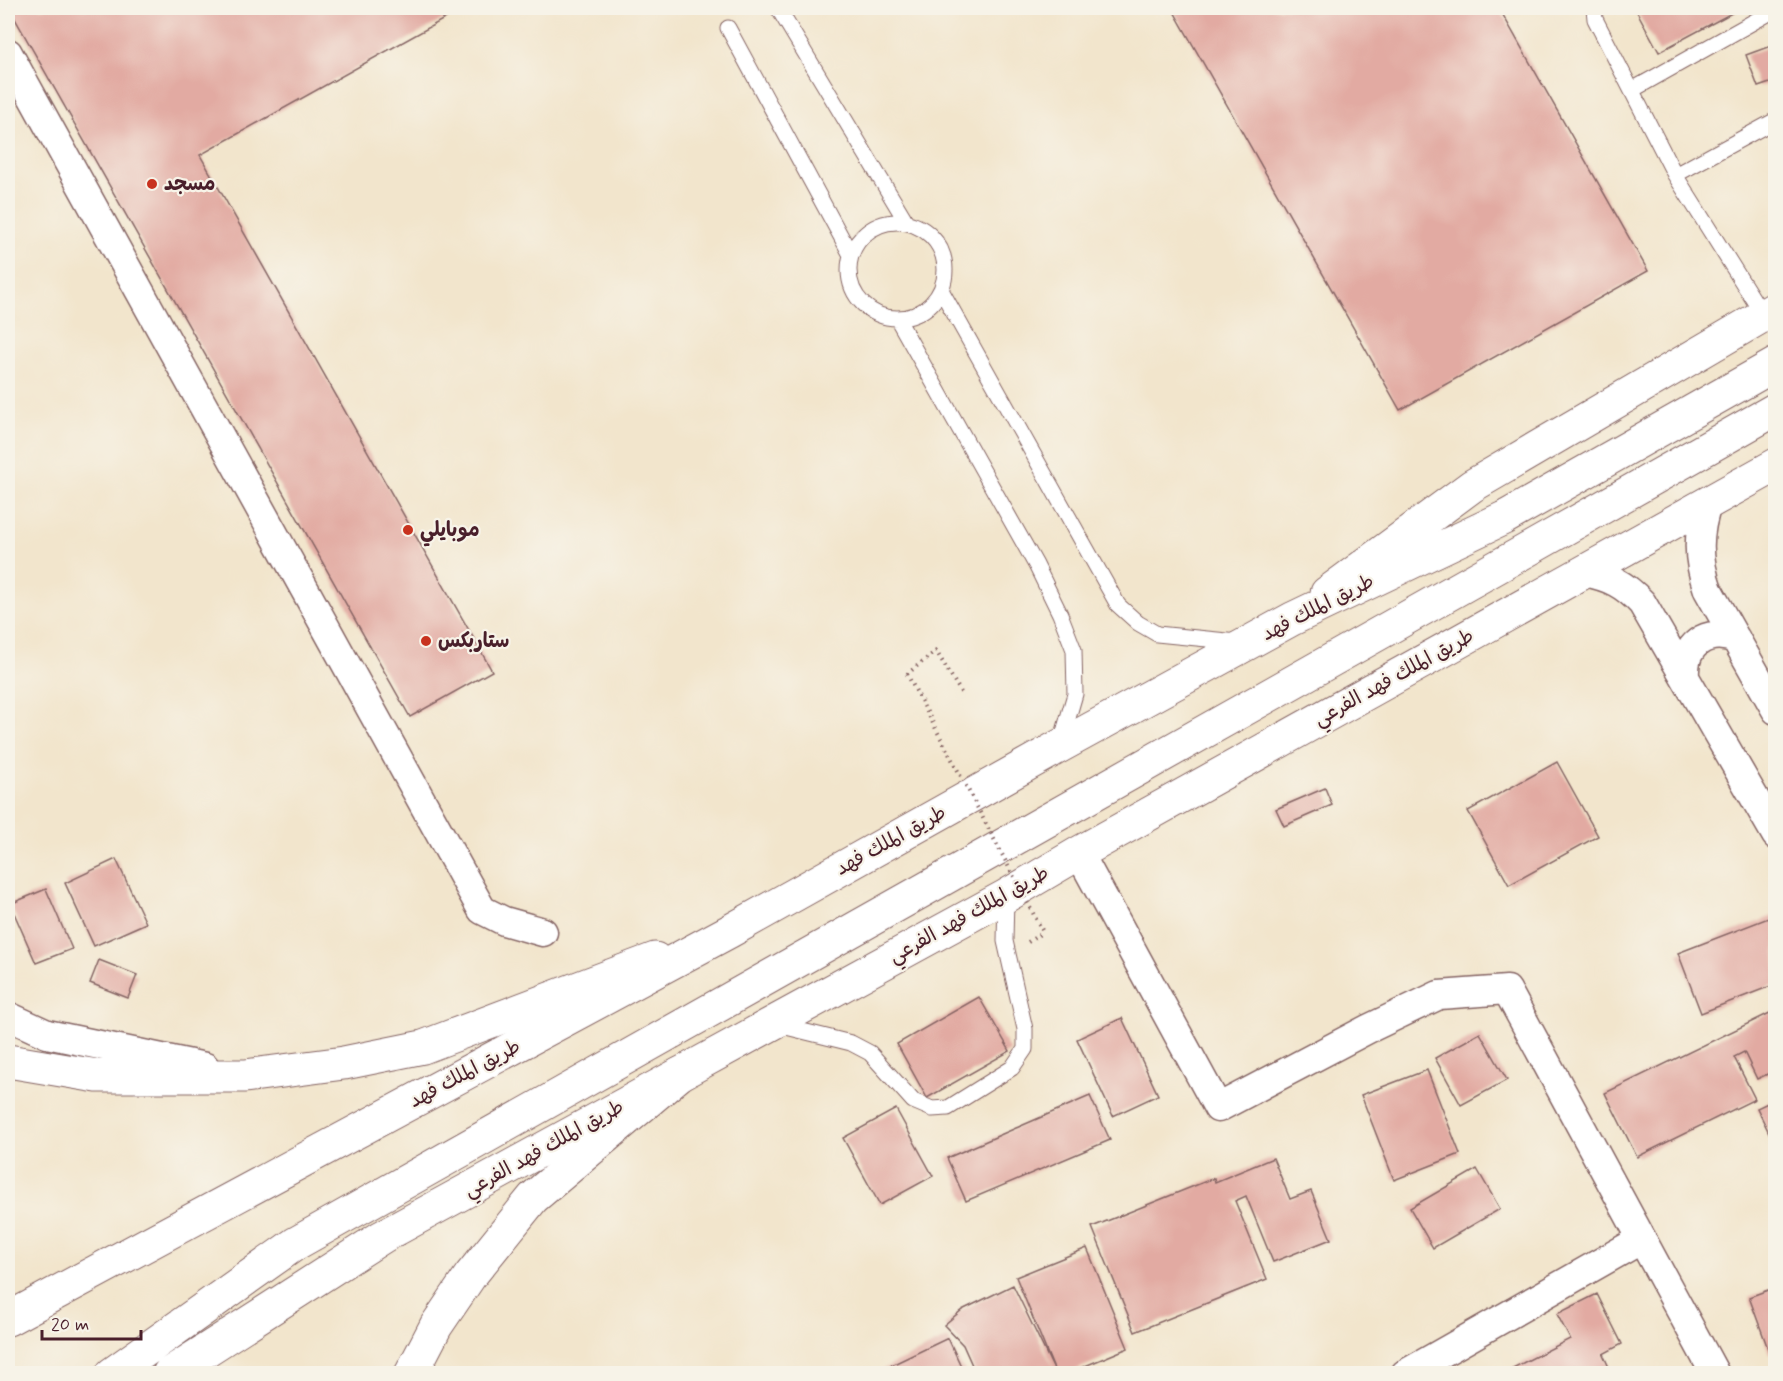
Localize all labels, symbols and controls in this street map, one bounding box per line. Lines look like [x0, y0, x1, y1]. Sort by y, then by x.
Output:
place label: مسجد [164, 171, 215, 198]
marker: مسجد [145, 177, 159, 191]
place label: موبايلي [420, 517, 480, 547]
marker: موبايلي [401, 523, 415, 537]
street label: طريق الملك فهد [1257, 568, 1379, 648]
street label: طريق الملك فهد الفرعي [1309, 623, 1481, 736]
place label: ستاربكس [438, 628, 509, 655]
marker: ستاربكس [419, 634, 433, 648]
street label: طريق الملك فهد [831, 799, 951, 883]
street label: طريق الملك فهد الفرعي [884, 860, 1056, 973]
street label: طريق الملك فهد [404, 1033, 526, 1115]
street label: طريق الملك فهد الفرعي [459, 1094, 631, 1207]
scale bar [42, 1303, 141, 1341]
text: 20 m [51, 1313, 89, 1337]

